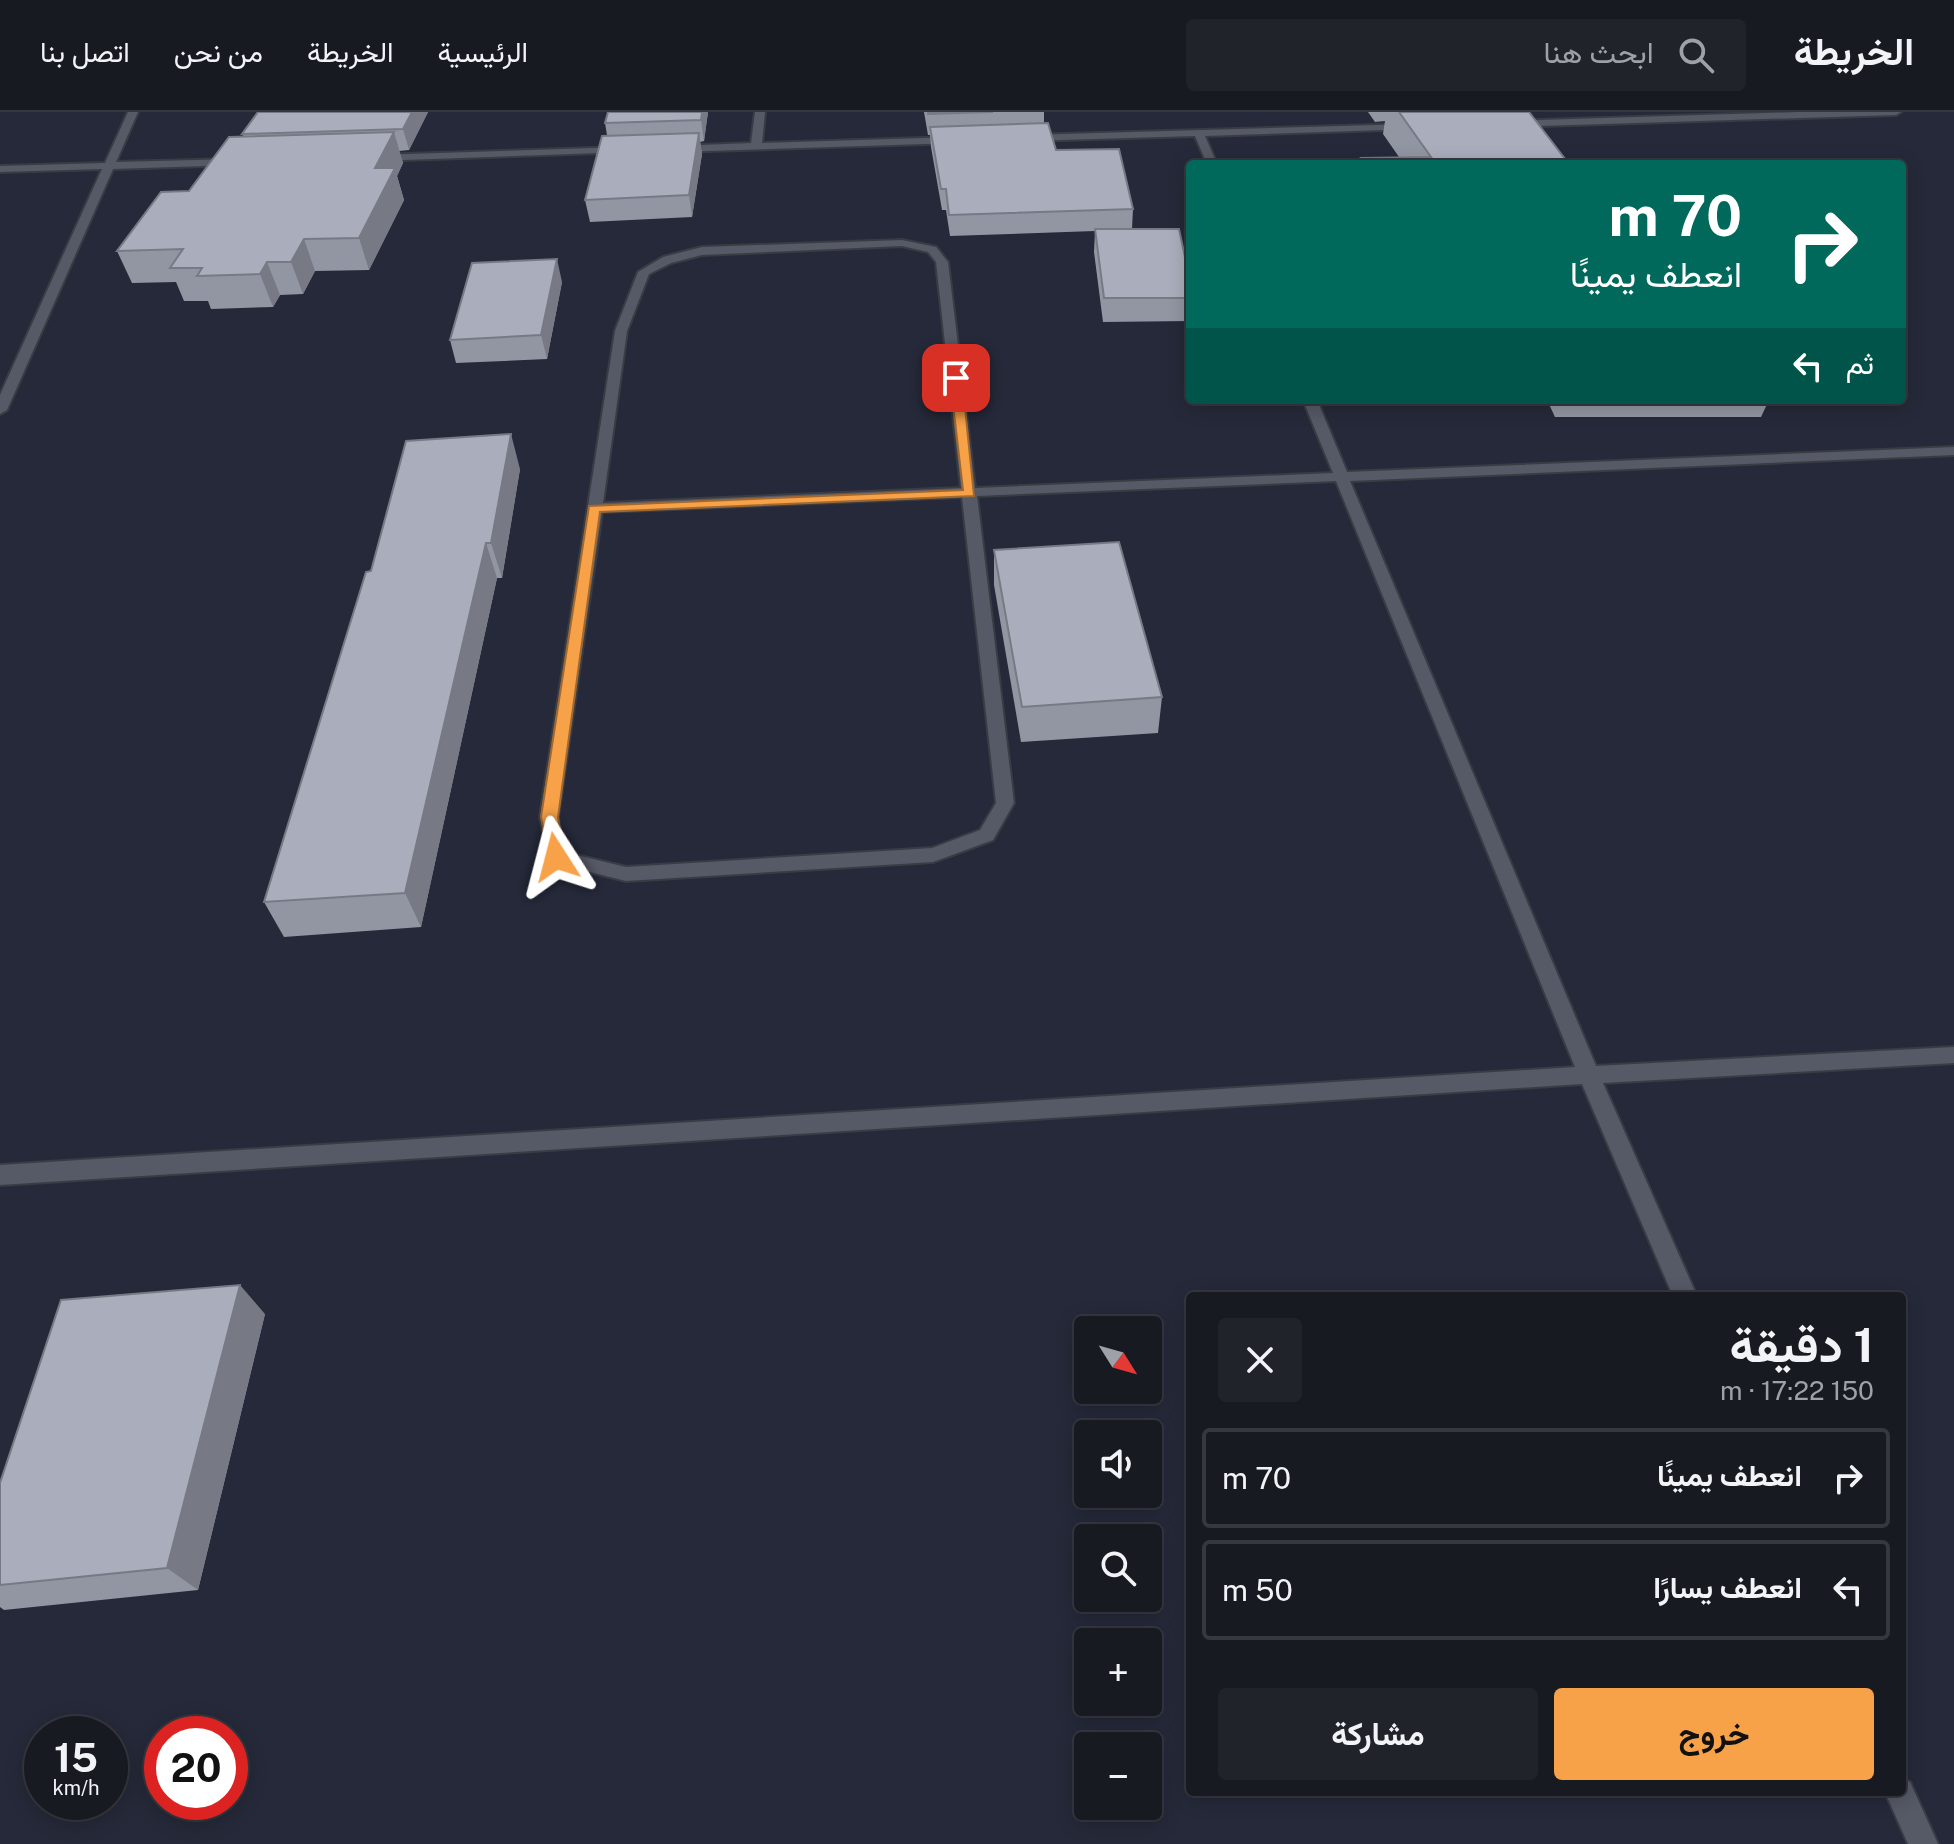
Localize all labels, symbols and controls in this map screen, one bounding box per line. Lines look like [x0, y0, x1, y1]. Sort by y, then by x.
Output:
search box [1186, 19, 1746, 91]
text: الخريطة [1794, 29, 1914, 74]
icon: search [1674, 33, 1718, 77]
text: ابحث هنا [1543, 34, 1654, 70]
text: اتصل بنا [40, 35, 130, 68]
text: من نحن [174, 35, 263, 68]
text: الخريطة [307, 35, 394, 68]
text: الرئيسية [438, 35, 528, 68]
text: 70 m [1609, 183, 1742, 249]
icon: right [1770, 192, 1874, 296]
text: انعطف يمينًا [1570, 253, 1742, 295]
pin [922, 344, 990, 412]
icon: left [1786, 344, 1830, 388]
text: ثم [1846, 345, 1874, 381]
icon: arrive [934, 356, 978, 400]
position arrow [514, 815, 598, 899]
north arrow [1074, 1316, 1162, 1404]
map controls [1074, 1316, 1162, 1820]
text: 1 دقيقة [1729, 1316, 1874, 1373]
button: close [1218, 1318, 1302, 1402]
text: 150 m · 17:22 [1720, 1375, 1874, 1406]
button: sound [1074, 1420, 1162, 1508]
icon: right [1826, 1456, 1870, 1500]
text: انعطف يمينًا [1657, 1457, 1802, 1493]
text: 70 m [1222, 1460, 1291, 1496]
button: search [1074, 1524, 1162, 1612]
icon: left [1826, 1568, 1870, 1612]
text: انعطف يسارًا [1653, 1569, 1802, 1605]
text: 50 m [1222, 1572, 1293, 1608]
button: + [1074, 1628, 1162, 1716]
button: مشاركة [1218, 1688, 1538, 1780]
button: خروج [1554, 1688, 1874, 1780]
speed limit sign: 20 [144, 1716, 248, 1820]
button: − [1074, 1732, 1162, 1820]
text: 15 [54, 1734, 98, 1781]
text: km/h [52, 1776, 100, 1800]

